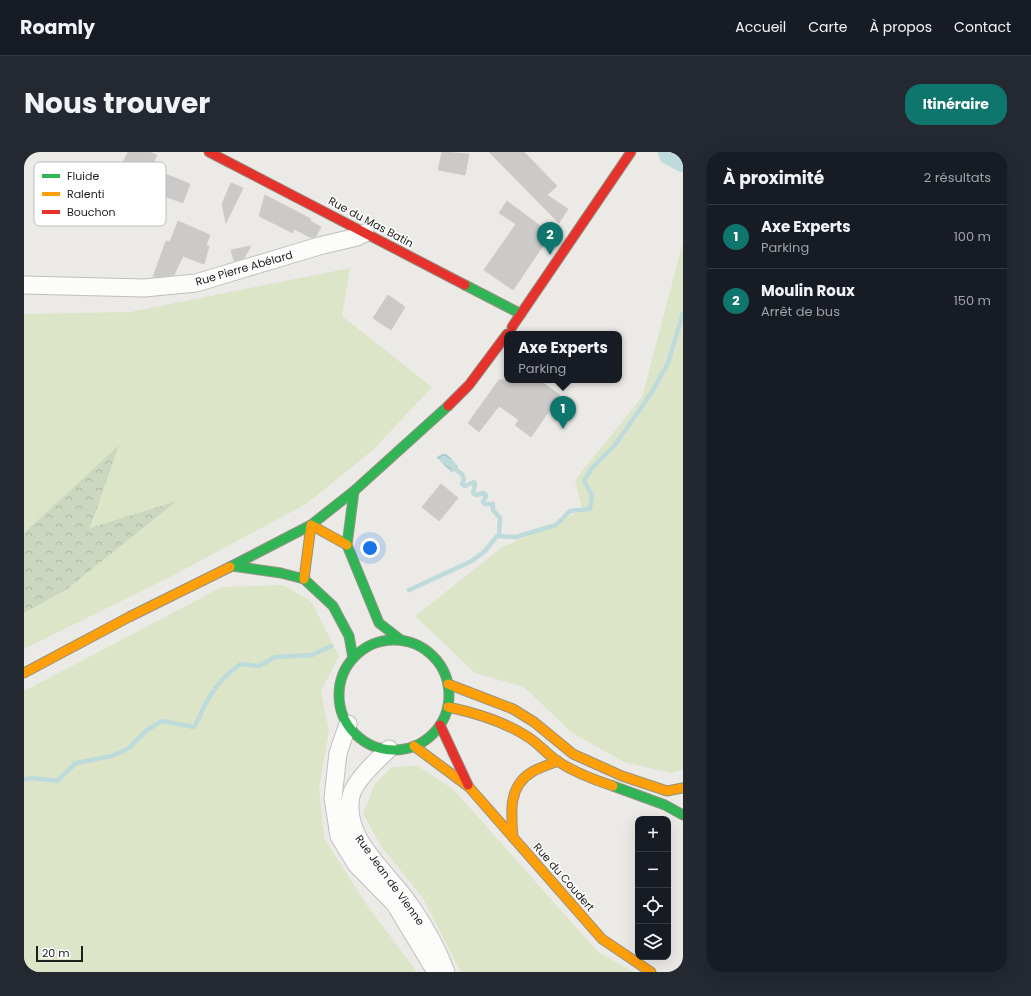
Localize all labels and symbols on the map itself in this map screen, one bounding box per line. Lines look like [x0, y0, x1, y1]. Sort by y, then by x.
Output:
legend [34, 162, 166, 226]
text: Fluide [67, 168, 99, 184]
text: Ralenti [67, 186, 105, 202]
street label: Rue du Mas Batin [326, 193, 416, 251]
text: Bouchon [67, 204, 116, 220]
pin: 2 [537, 222, 563, 255]
street label: Rue Pierre Abélard [193, 246, 295, 290]
pin: 1 [550, 396, 576, 429]
your location [360, 538, 380, 558]
street label: Rue Jean de Vienne [352, 831, 428, 929]
street label: Rue du Coudert [530, 839, 598, 915]
scale bar [36, 944, 83, 963]

